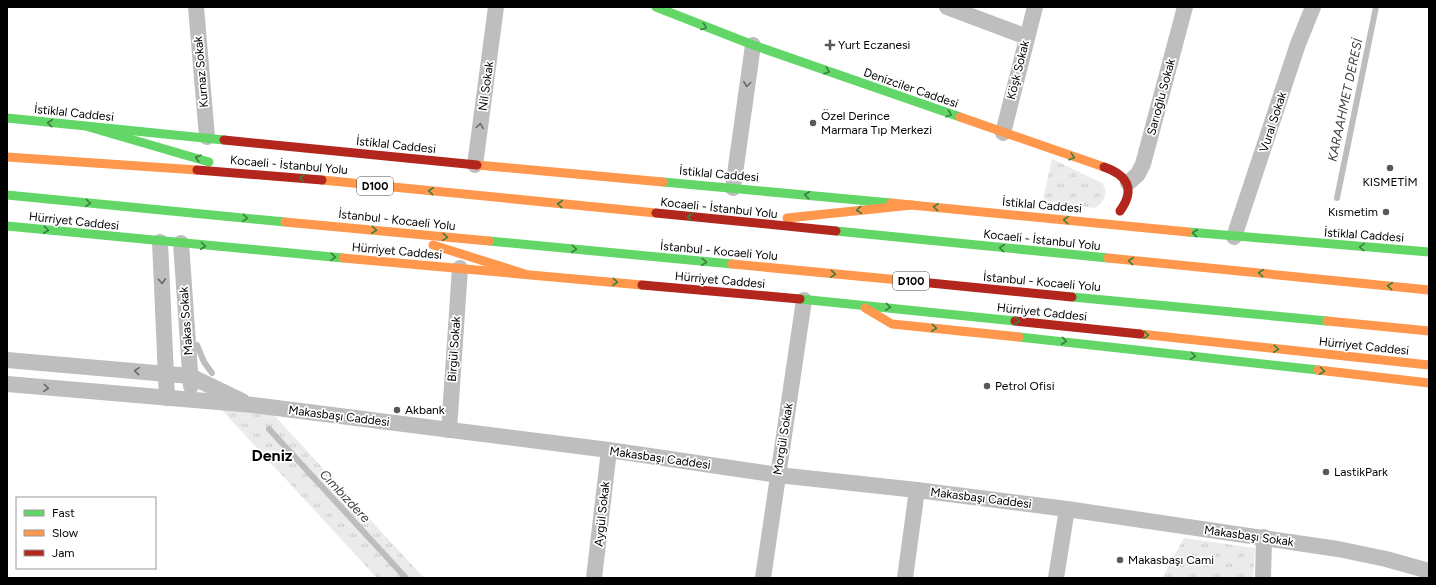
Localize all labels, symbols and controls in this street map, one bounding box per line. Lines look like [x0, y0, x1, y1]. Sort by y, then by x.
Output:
one-way arrow [701, 23, 708, 31]
street label: Kurnaz Sokak [191, 36, 211, 108]
water label: KARAAHMET DERESİ [1324, 36, 1365, 163]
place label: Yurt Eczanesi [838, 38, 910, 52]
street label: Köşk Sokak [1004, 39, 1032, 101]
marker: Yurt Eczanesi [825, 40, 835, 50]
street label: Sarıoğlu Sokak [1144, 57, 1178, 137]
street label: Nil Sokak [476, 60, 496, 112]
street label: Denizciler Caddesi [862, 65, 960, 111]
one-way arrow [823, 67, 830, 75]
one-way arrow [743, 81, 752, 87]
street label: Vural Sokak [1257, 90, 1289, 154]
street label: İstiklal Caddesi [33, 102, 115, 124]
place label: Özel Derince Marmara Tıp Merkezi [821, 109, 932, 137]
one-way arrow [946, 110, 953, 118]
marker: Özel Derince Marmara Tıp Merkezi [808, 118, 818, 128]
one-way arrow [47, 119, 53, 128]
one-way arrow [475, 123, 484, 129]
street label: İstiklal Caddesi [355, 134, 437, 156]
one-way arrow [1069, 152, 1076, 160]
street label: Kocaeli - İstanbul Yolu [230, 153, 348, 177]
one-way arrow [195, 154, 202, 163]
marker: KISMETİM [1385, 163, 1395, 173]
street label: İstiklal Caddesi [678, 164, 760, 184]
one-way arrow [298, 174, 305, 183]
place label: KISMETİM [1362, 175, 1418, 189]
road number: D100 [357, 177, 393, 195]
one-way arrow [428, 187, 434, 196]
one-way arrow [804, 190, 810, 199]
street label: Kocaeli - İstanbul Yolu [660, 195, 778, 221]
street label: İstiklal Caddesi [1001, 195, 1083, 215]
one-way arrow [84, 199, 91, 208]
one-way arrow [557, 200, 563, 209]
one-way arrow [933, 203, 939, 212]
place label: Kısmetim [1328, 205, 1378, 219]
one-way arrow [856, 206, 862, 215]
street label: İstanbul - Kocaeli Yolu [338, 207, 456, 233]
marker: Kısmetim [1381, 207, 1391, 217]
street label: Hürriyet Caddesi [28, 209, 120, 233]
one-way arrow [242, 213, 248, 222]
one-way arrow [687, 213, 693, 222]
one-way arrow [1063, 215, 1069, 224]
one-way arrow [43, 225, 49, 234]
one-way arrow [371, 225, 377, 234]
street label: İstiklal Caddesi [1324, 225, 1404, 245]
street label: Kocaeli - İstanbul Yolu [983, 227, 1101, 253]
one-way arrow [1192, 229, 1198, 238]
one-way arrow [442, 232, 448, 241]
street label: İstanbul - Kocaeli Yolu [660, 239, 778, 263]
street label: Hürriyet Caddesi [351, 240, 443, 262]
one-way arrow [200, 241, 206, 250]
one-way arrow [1359, 243, 1365, 252]
one-way arrow [571, 244, 577, 253]
one-way arrow [999, 244, 1005, 253]
one-way arrow [329, 253, 336, 262]
one-way arrow [1128, 256, 1134, 265]
one-way arrow [701, 257, 707, 266]
street label: Hürriyet Caddesi [674, 269, 766, 291]
one-way arrow [830, 269, 836, 278]
one-way arrow [1258, 269, 1264, 278]
street label: İstanbul - Kocaeli Yolu [983, 270, 1101, 294]
road number: D100 [893, 272, 929, 290]
one-way arrow [157, 278, 166, 284]
one-way arrow [612, 278, 618, 287]
one-way arrow [1387, 281, 1393, 290]
street label: Makas Sokak [177, 286, 195, 356]
street label: Hürriyet Caddesi [996, 300, 1088, 324]
one-way arrow [885, 303, 891, 312]
street label: Birgül Sokak [445, 316, 463, 382]
one-way arrow [1014, 316, 1020, 325]
one-way arrow [931, 323, 937, 332]
one-way arrow [1143, 330, 1149, 339]
street label: Hürriyet Caddesi [1318, 334, 1410, 358]
one-way arrow [1061, 336, 1067, 345]
one-way arrow [1273, 344, 1279, 353]
one-way arrow [1190, 351, 1196, 360]
one-way arrow [1319, 366, 1325, 375]
one-way arrow [134, 367, 140, 376]
place label: Petrol Ofisi [995, 379, 1054, 393]
marker: Petrol Ofisi [982, 381, 992, 391]
one-way arrow [43, 383, 49, 392]
street label: Morgül Sokak [770, 402, 796, 476]
street label: Makasbaşı Caddesi [288, 403, 390, 429]
place label: Akbank [405, 403, 445, 417]
marker: Akbank [392, 405, 402, 415]
street label: Makasbaşı Caddesi [609, 444, 711, 472]
district label: Deniz [252, 446, 293, 465]
place label: LastikPark [1334, 465, 1388, 479]
water label: Cımbızdere [317, 466, 373, 526]
marker: LastikPark [1321, 467, 1331, 477]
street label: Aygül Sokak [592, 481, 612, 547]
street label: Makasbaşı Caddesi [930, 485, 1032, 511]
legend [16, 497, 156, 569]
text: Fast [52, 506, 75, 520]
street label: Makasbaşı Sokak [1203, 523, 1295, 549]
text: Slow [52, 526, 79, 540]
text: Jam [52, 546, 75, 560]
place label: Makasbaşı Cami [1128, 553, 1214, 567]
marker: Makasbaşı Cami [1115, 555, 1125, 565]

